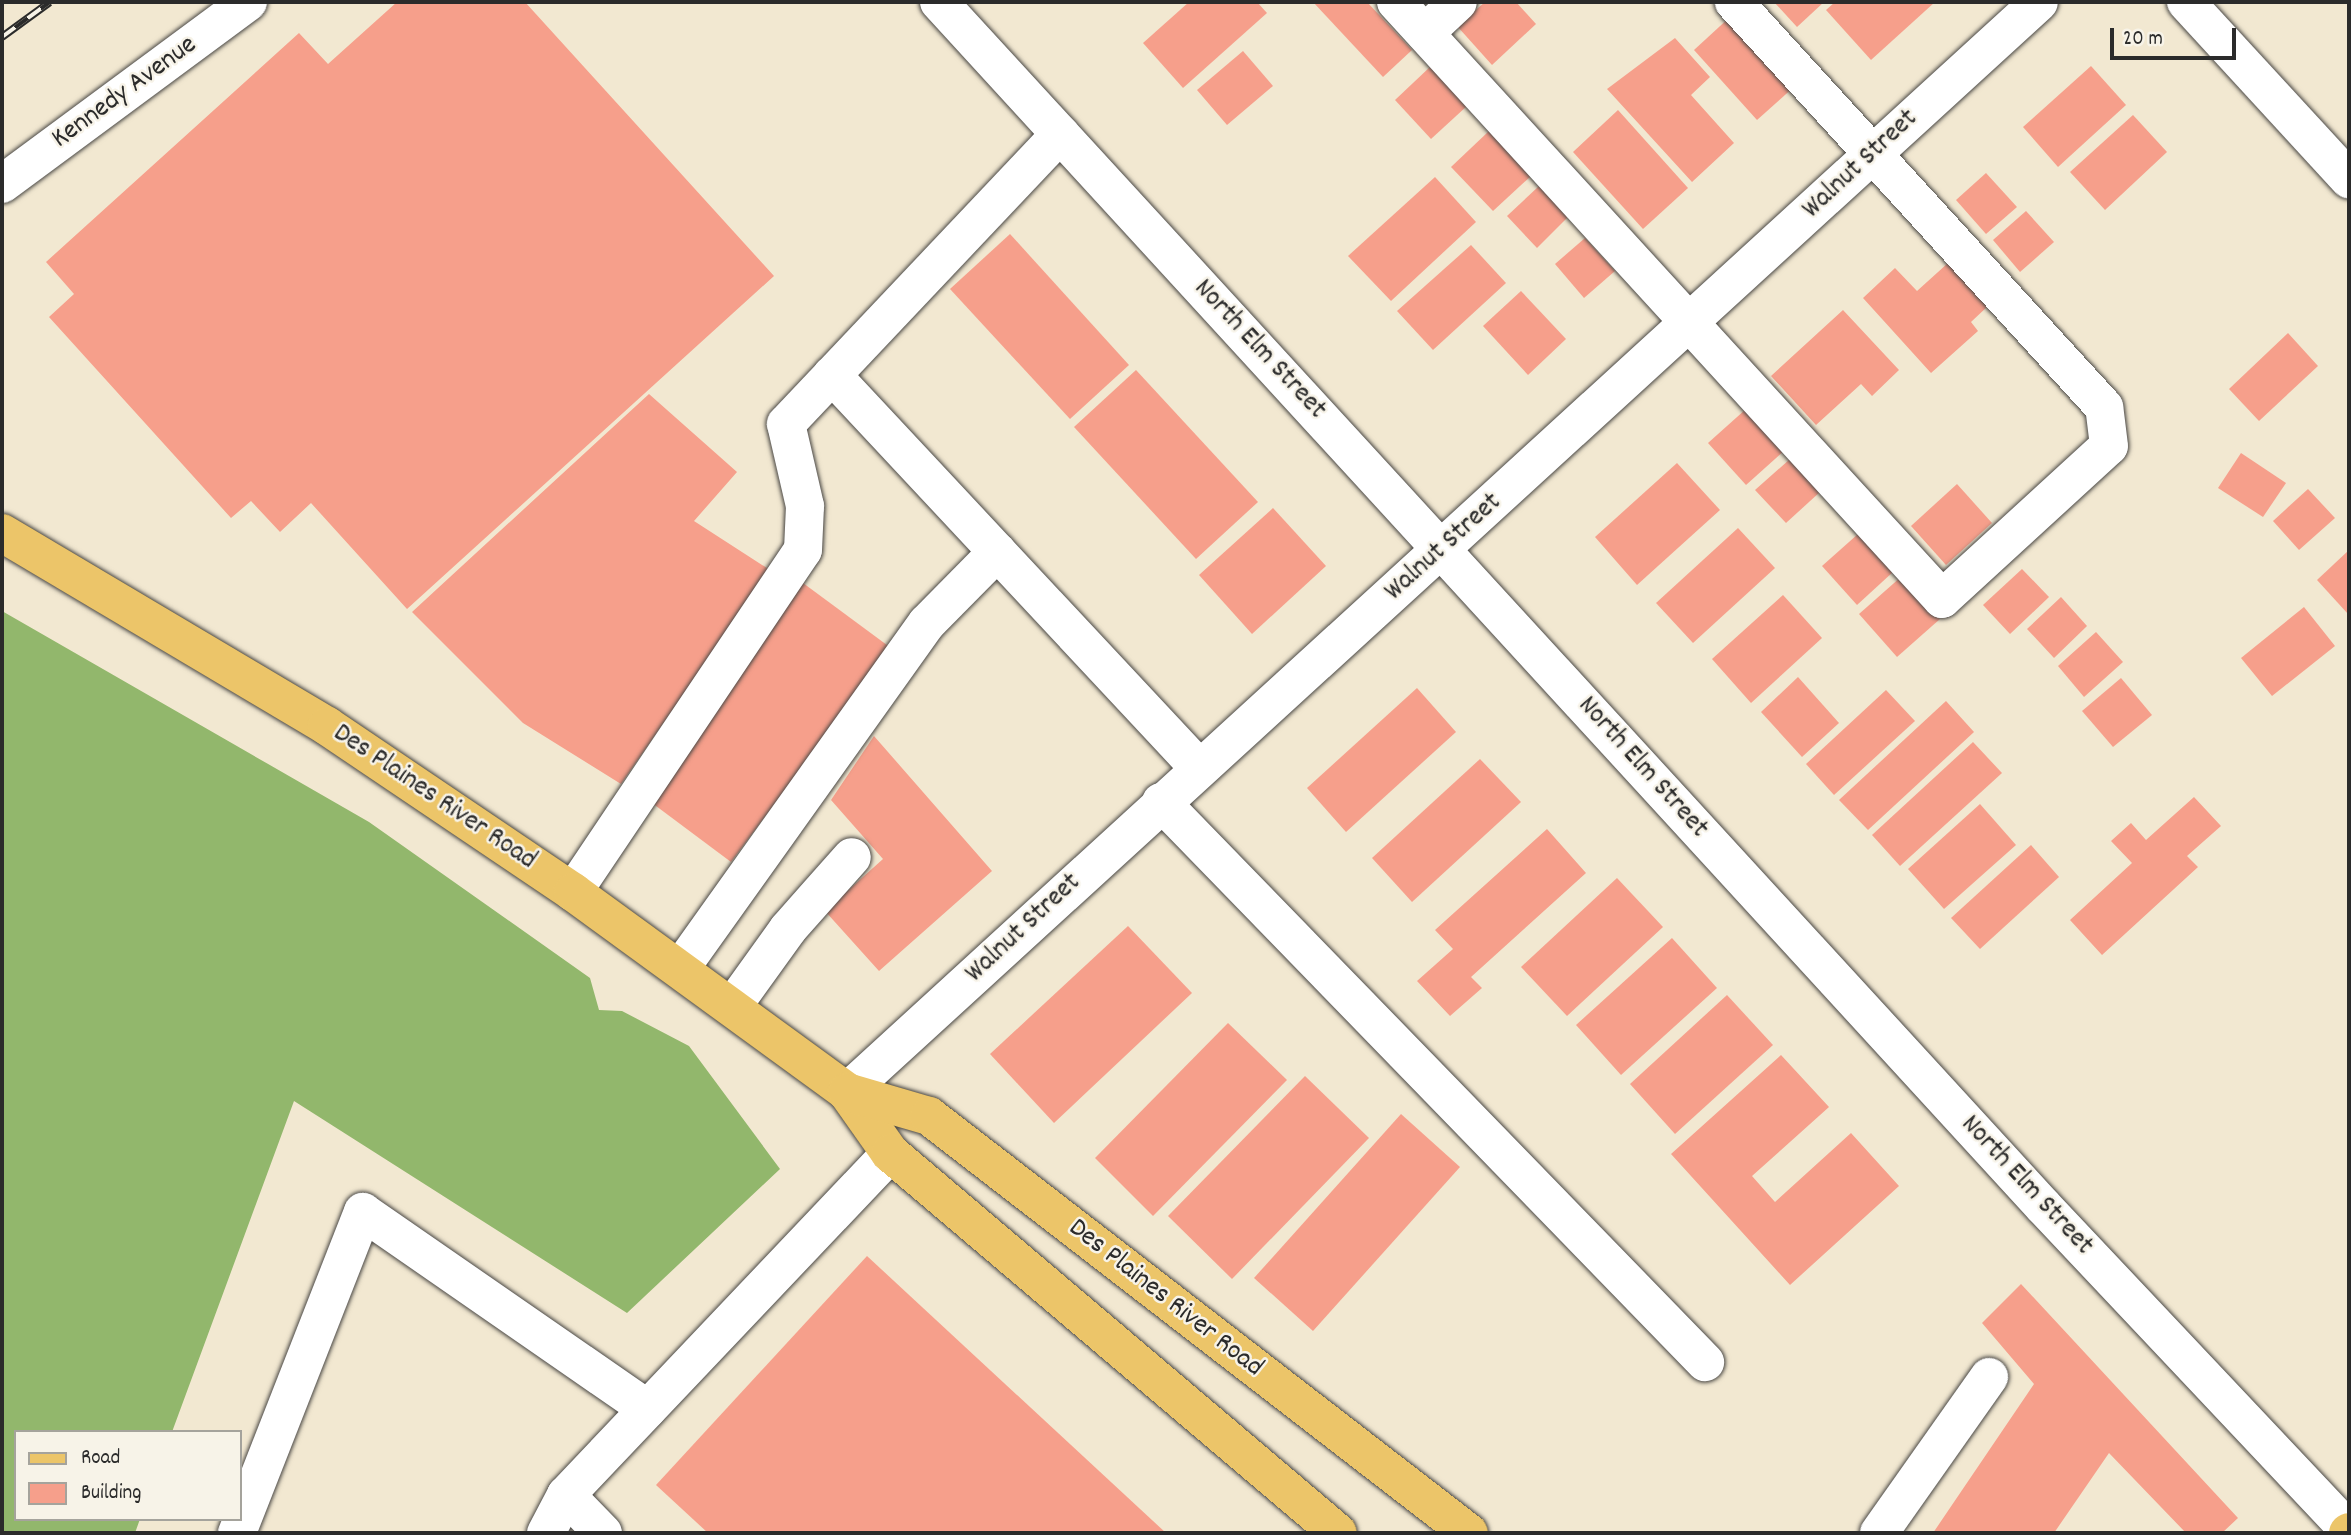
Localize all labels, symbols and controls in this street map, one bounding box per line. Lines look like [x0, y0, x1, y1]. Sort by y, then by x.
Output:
scale bar [2113, 14, 2239, 58]
text: 20 m [2123, 25, 2163, 55]
street label: Kennedy Avenue [46, 29, 204, 157]
street label: Walnut Street [1796, 103, 1926, 227]
street label: North Elm Street [1186, 273, 1332, 427]
street label: Walnut Street [1379, 487, 1509, 609]
street label: North Elm Street [1570, 690, 1714, 846]
street label: Des Plaines River Road [326, 718, 542, 878]
street label: Walnut Street [959, 867, 1089, 991]
street label: North Elm Street [1953, 1109, 2099, 1263]
street label: Des Plaines River Road [1061, 1213, 1269, 1385]
legend [14, 1430, 242, 1521]
text: Road [81, 1444, 120, 1474]
text: Building [81, 1479, 141, 1509]

